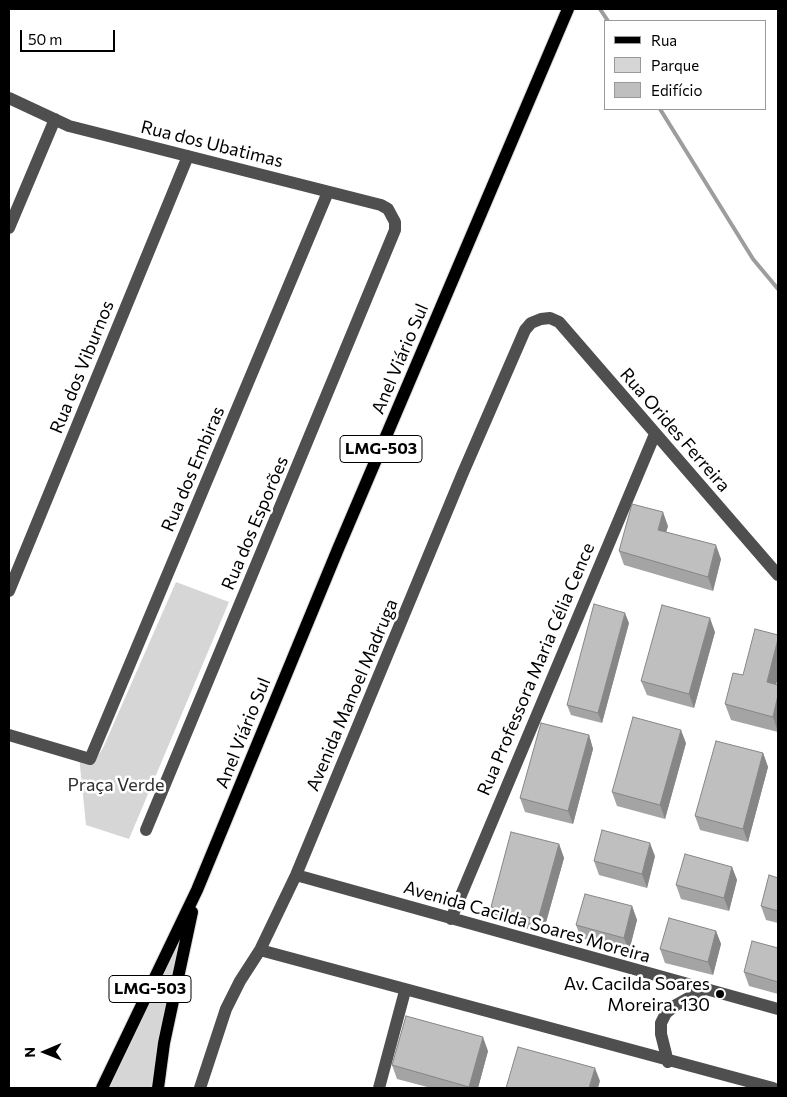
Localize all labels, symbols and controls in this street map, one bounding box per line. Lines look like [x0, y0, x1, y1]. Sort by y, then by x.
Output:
scale bar [22, 20, 118, 52]
legend [604, 20, 767, 110]
text: 50 m [28, 30, 62, 48]
text: Rua [651, 31, 677, 49]
text: Parque [651, 56, 699, 74]
text: Edifício [651, 81, 702, 99]
street label: Rua dos Ubatimas [139, 116, 285, 172]
street label: Rua dos Viburnos [45, 297, 119, 437]
street label: Anel Viário Sul [367, 301, 433, 417]
street label: Rua Orides Ferreira [615, 364, 735, 496]
street label: Rua dos Embiras [157, 403, 229, 535]
road number: LMG-503 [340, 436, 422, 462]
street label: Rua dos Esporões [217, 453, 293, 593]
street label: Rua Professora Maria Célia Cence [473, 539, 599, 799]
street label: Avenida Manoel Madruga [302, 596, 402, 794]
street label: Anel Viário Sul [211, 674, 275, 792]
park label: Praça Verde [68, 774, 164, 796]
street label: Avenida Cacilda Soares Moreira [401, 876, 653, 968]
place label: Av. Cacilda Soares Moreira. 130 [564, 973, 710, 1016]
road number: LMG-503 [109, 976, 191, 1002]
marker: Av. Cacilda Soares Moreira. 130 [714, 988, 726, 1000]
north arrow [20, 1027, 70, 1077]
text: N [21, 1047, 38, 1058]

